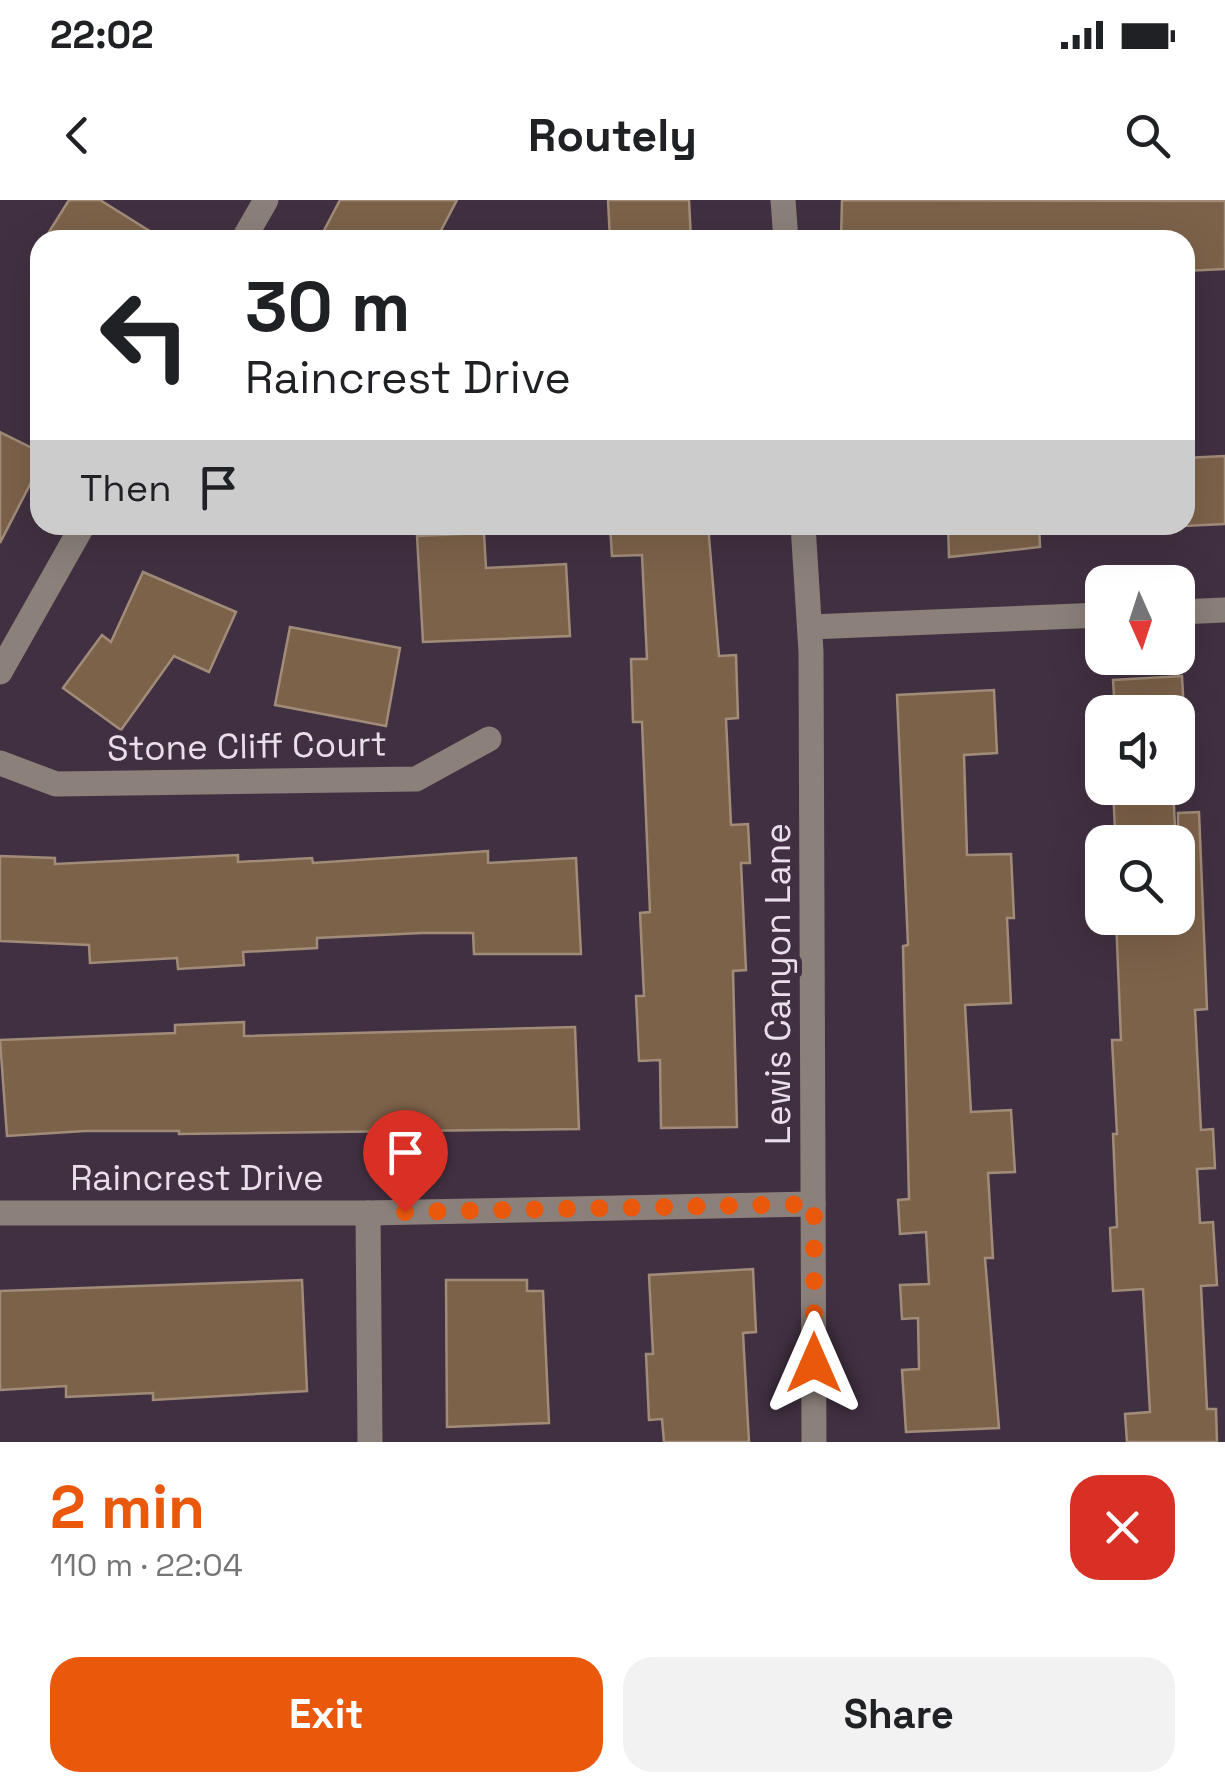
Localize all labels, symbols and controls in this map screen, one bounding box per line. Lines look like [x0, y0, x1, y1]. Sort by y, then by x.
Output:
text: 22:02 [50, 11, 154, 59]
text: Routely [528, 107, 697, 164]
icon: back [50, 108, 105, 163]
icon: search [1120, 108, 1175, 163]
text: 30 m [245, 262, 410, 351]
icon: left [80, 270, 210, 400]
text: Raincrest Drive [245, 349, 571, 406]
icon: arrive [191, 460, 246, 515]
text: Then [80, 464, 171, 512]
north arrow [1085, 565, 1195, 675]
map controls [1085, 565, 1195, 935]
button: sound [1085, 695, 1195, 805]
street label: Stone Cliff Court [107, 722, 387, 770]
street label: Lewis Canyon Lane [756, 823, 800, 1145]
button: search [1085, 825, 1195, 935]
pin [363, 1110, 448, 1213]
icon: arrive [378, 1125, 433, 1180]
street label: Raincrest Drive [70, 1156, 324, 1200]
position arrow [762, 1311, 866, 1415]
text: 2 min [50, 1469, 205, 1546]
button: close [1070, 1475, 1175, 1580]
text: 110 m · 22:04 [50, 1545, 243, 1585]
button: Exit [50, 1657, 603, 1772]
button: Share [623, 1657, 1175, 1772]

